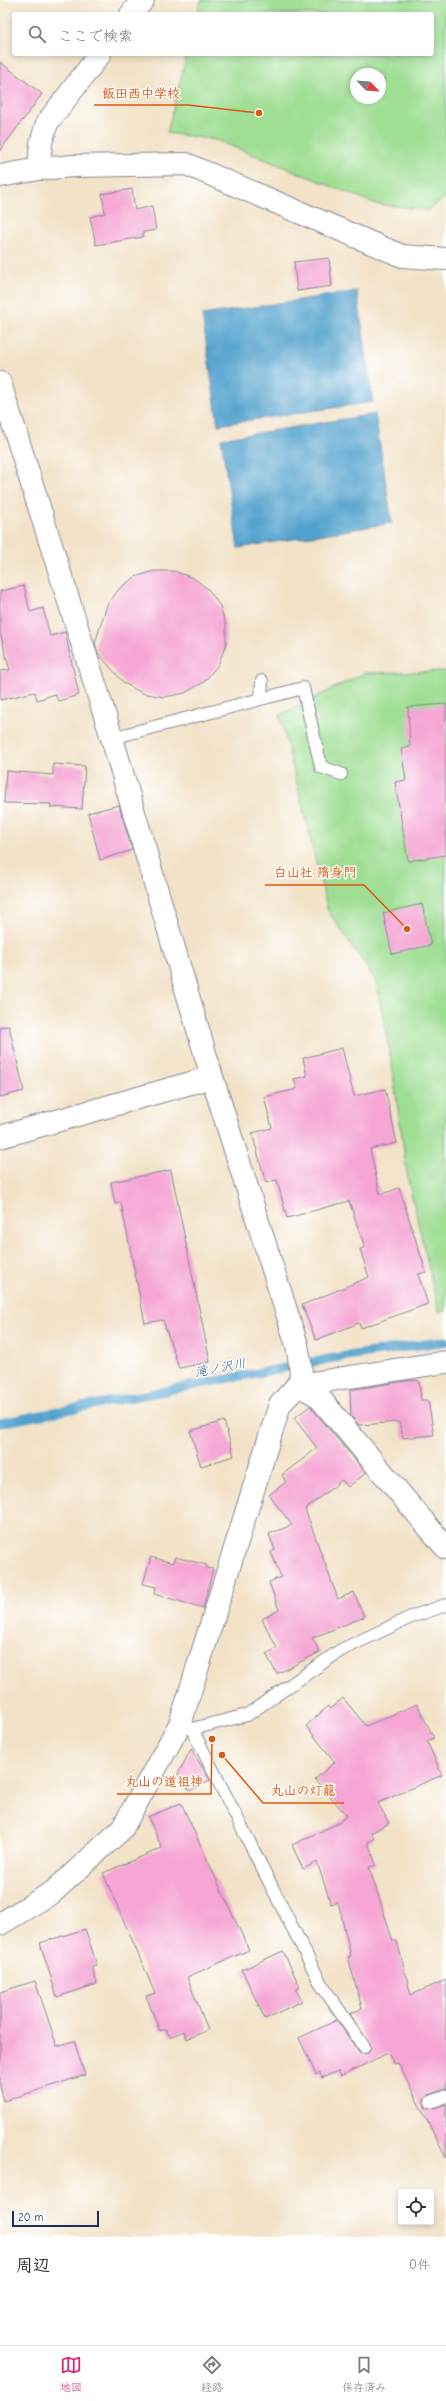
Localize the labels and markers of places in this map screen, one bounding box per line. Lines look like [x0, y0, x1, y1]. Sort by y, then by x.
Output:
callout: 飯田西中学校 [94, 80, 188, 105]
callout: 白山社 隋身門 [265, 860, 364, 885]
callout: 丸山の道祖神 [117, 1769, 211, 1794]
callout: 丸山の灯籠 [263, 1778, 344, 1803]

